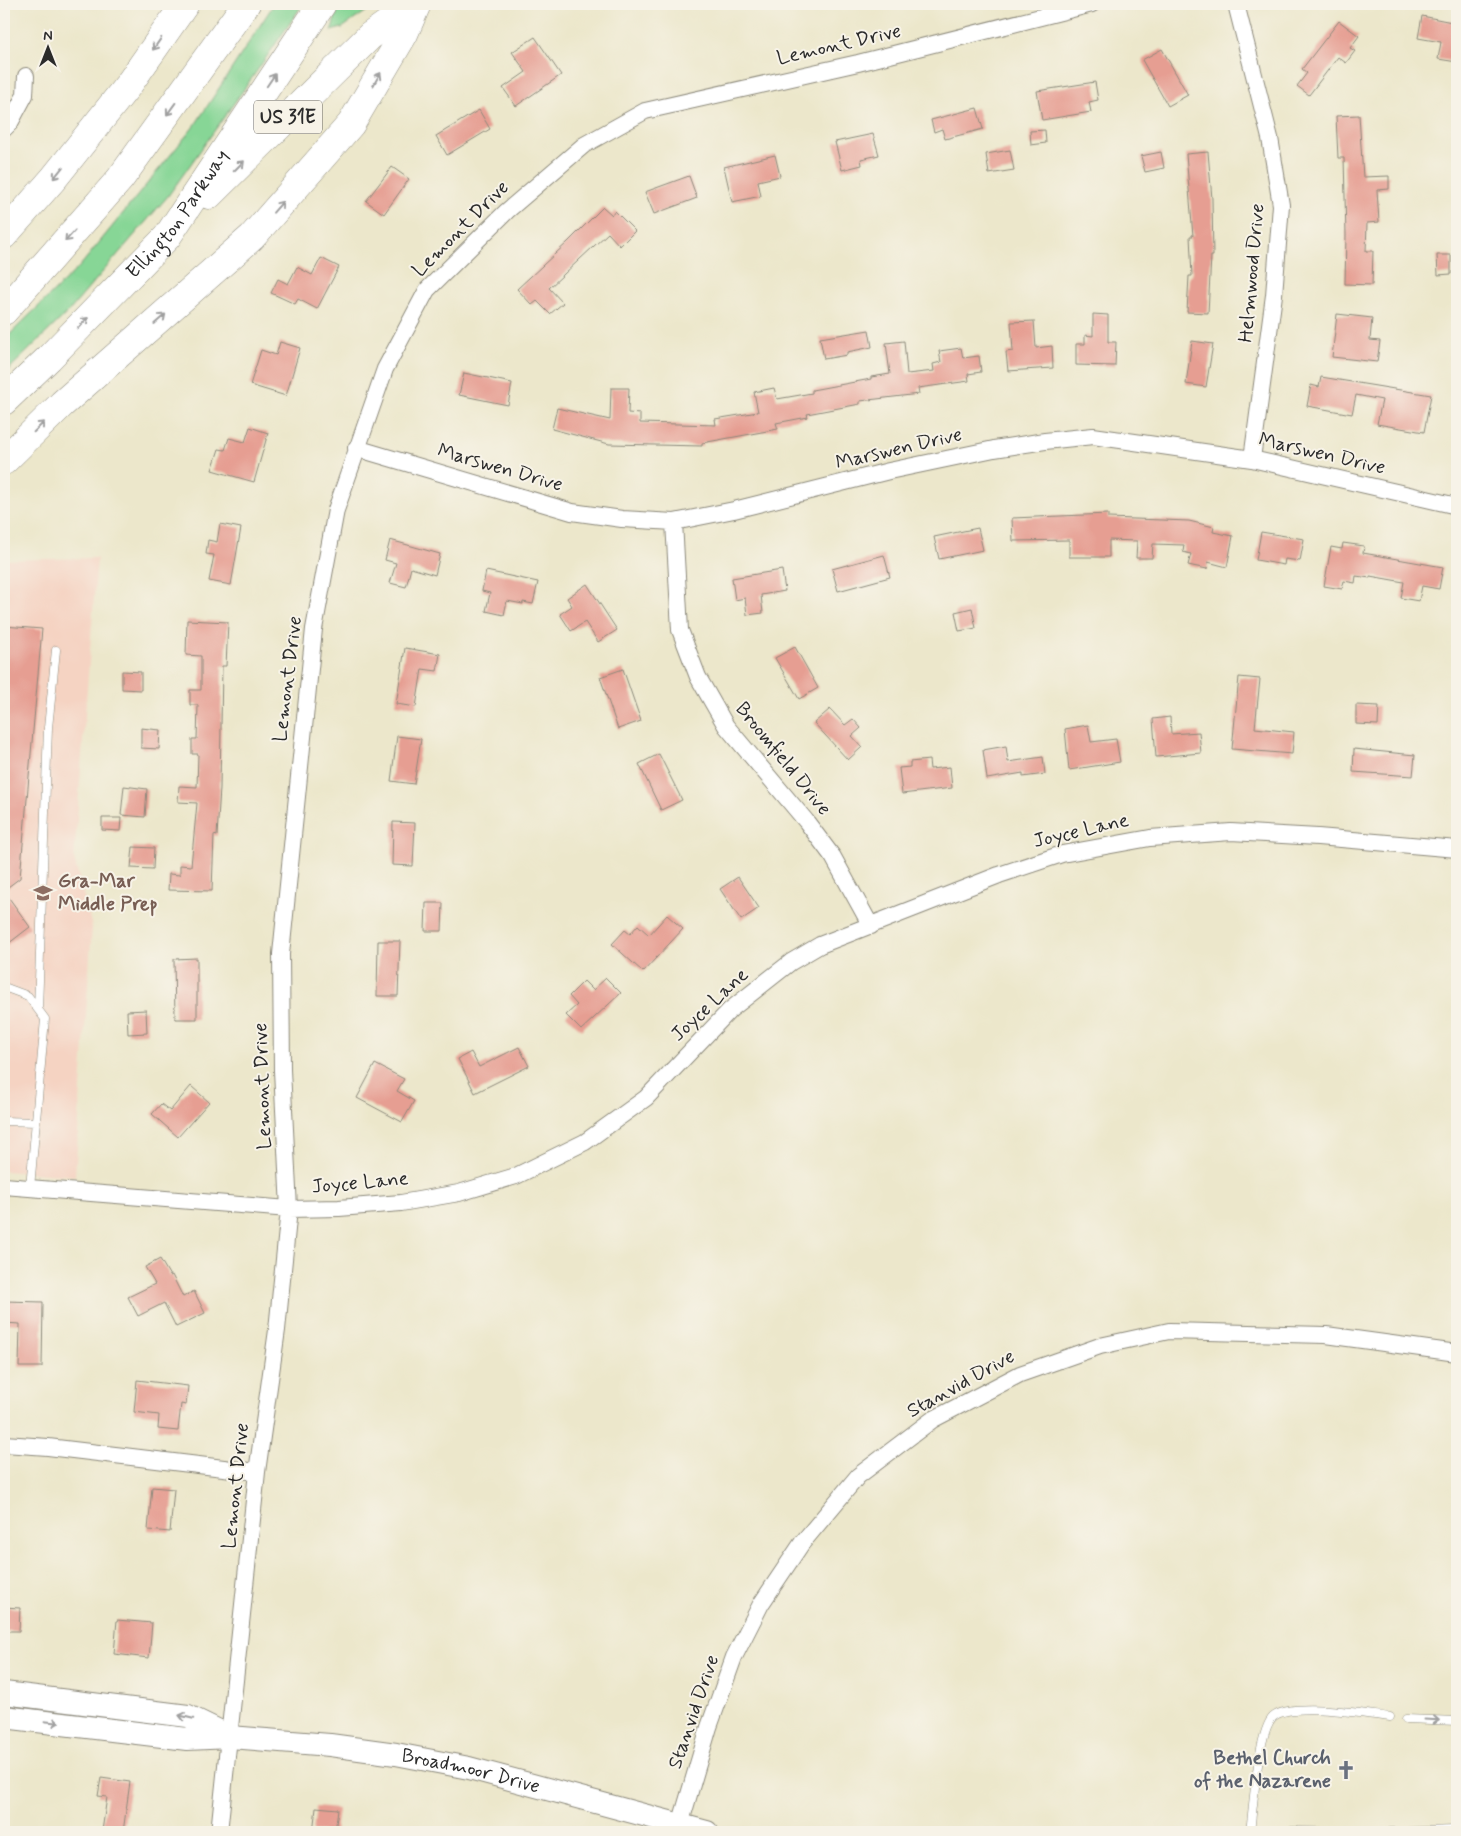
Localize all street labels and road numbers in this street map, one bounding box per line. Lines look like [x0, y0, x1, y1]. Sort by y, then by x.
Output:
street label: Lemont Drive [774, 18, 904, 72]
road number: US 31E [254, 100, 322, 134]
street label: Ellington Parkway [120, 144, 235, 285]
street label: Lemont Drive [407, 175, 515, 283]
street label: Helmwood Drive [1232, 202, 1272, 344]
street label: Marswen Drive [833, 421, 965, 477]
street label: Marswen Drive [1256, 426, 1388, 482]
street label: Marswen Drive [434, 437, 566, 499]
street label: Lemont Drive [267, 614, 309, 744]
street label: Broomfield Drive [729, 697, 837, 821]
street label: Joyce Lane [1031, 807, 1131, 855]
street label: Joyce Lane [665, 962, 755, 1048]
street label: Lemont Drive [247, 1022, 279, 1150]
street label: Joyce Lane [311, 1165, 410, 1201]
street label: Stanvid Drive [902, 1343, 1020, 1425]
street label: Lemont Drive [216, 1422, 256, 1550]
street label: Stanvid Drive [662, 1651, 726, 1773]
street label: Broadmoor Drive [399, 1742, 543, 1800]

